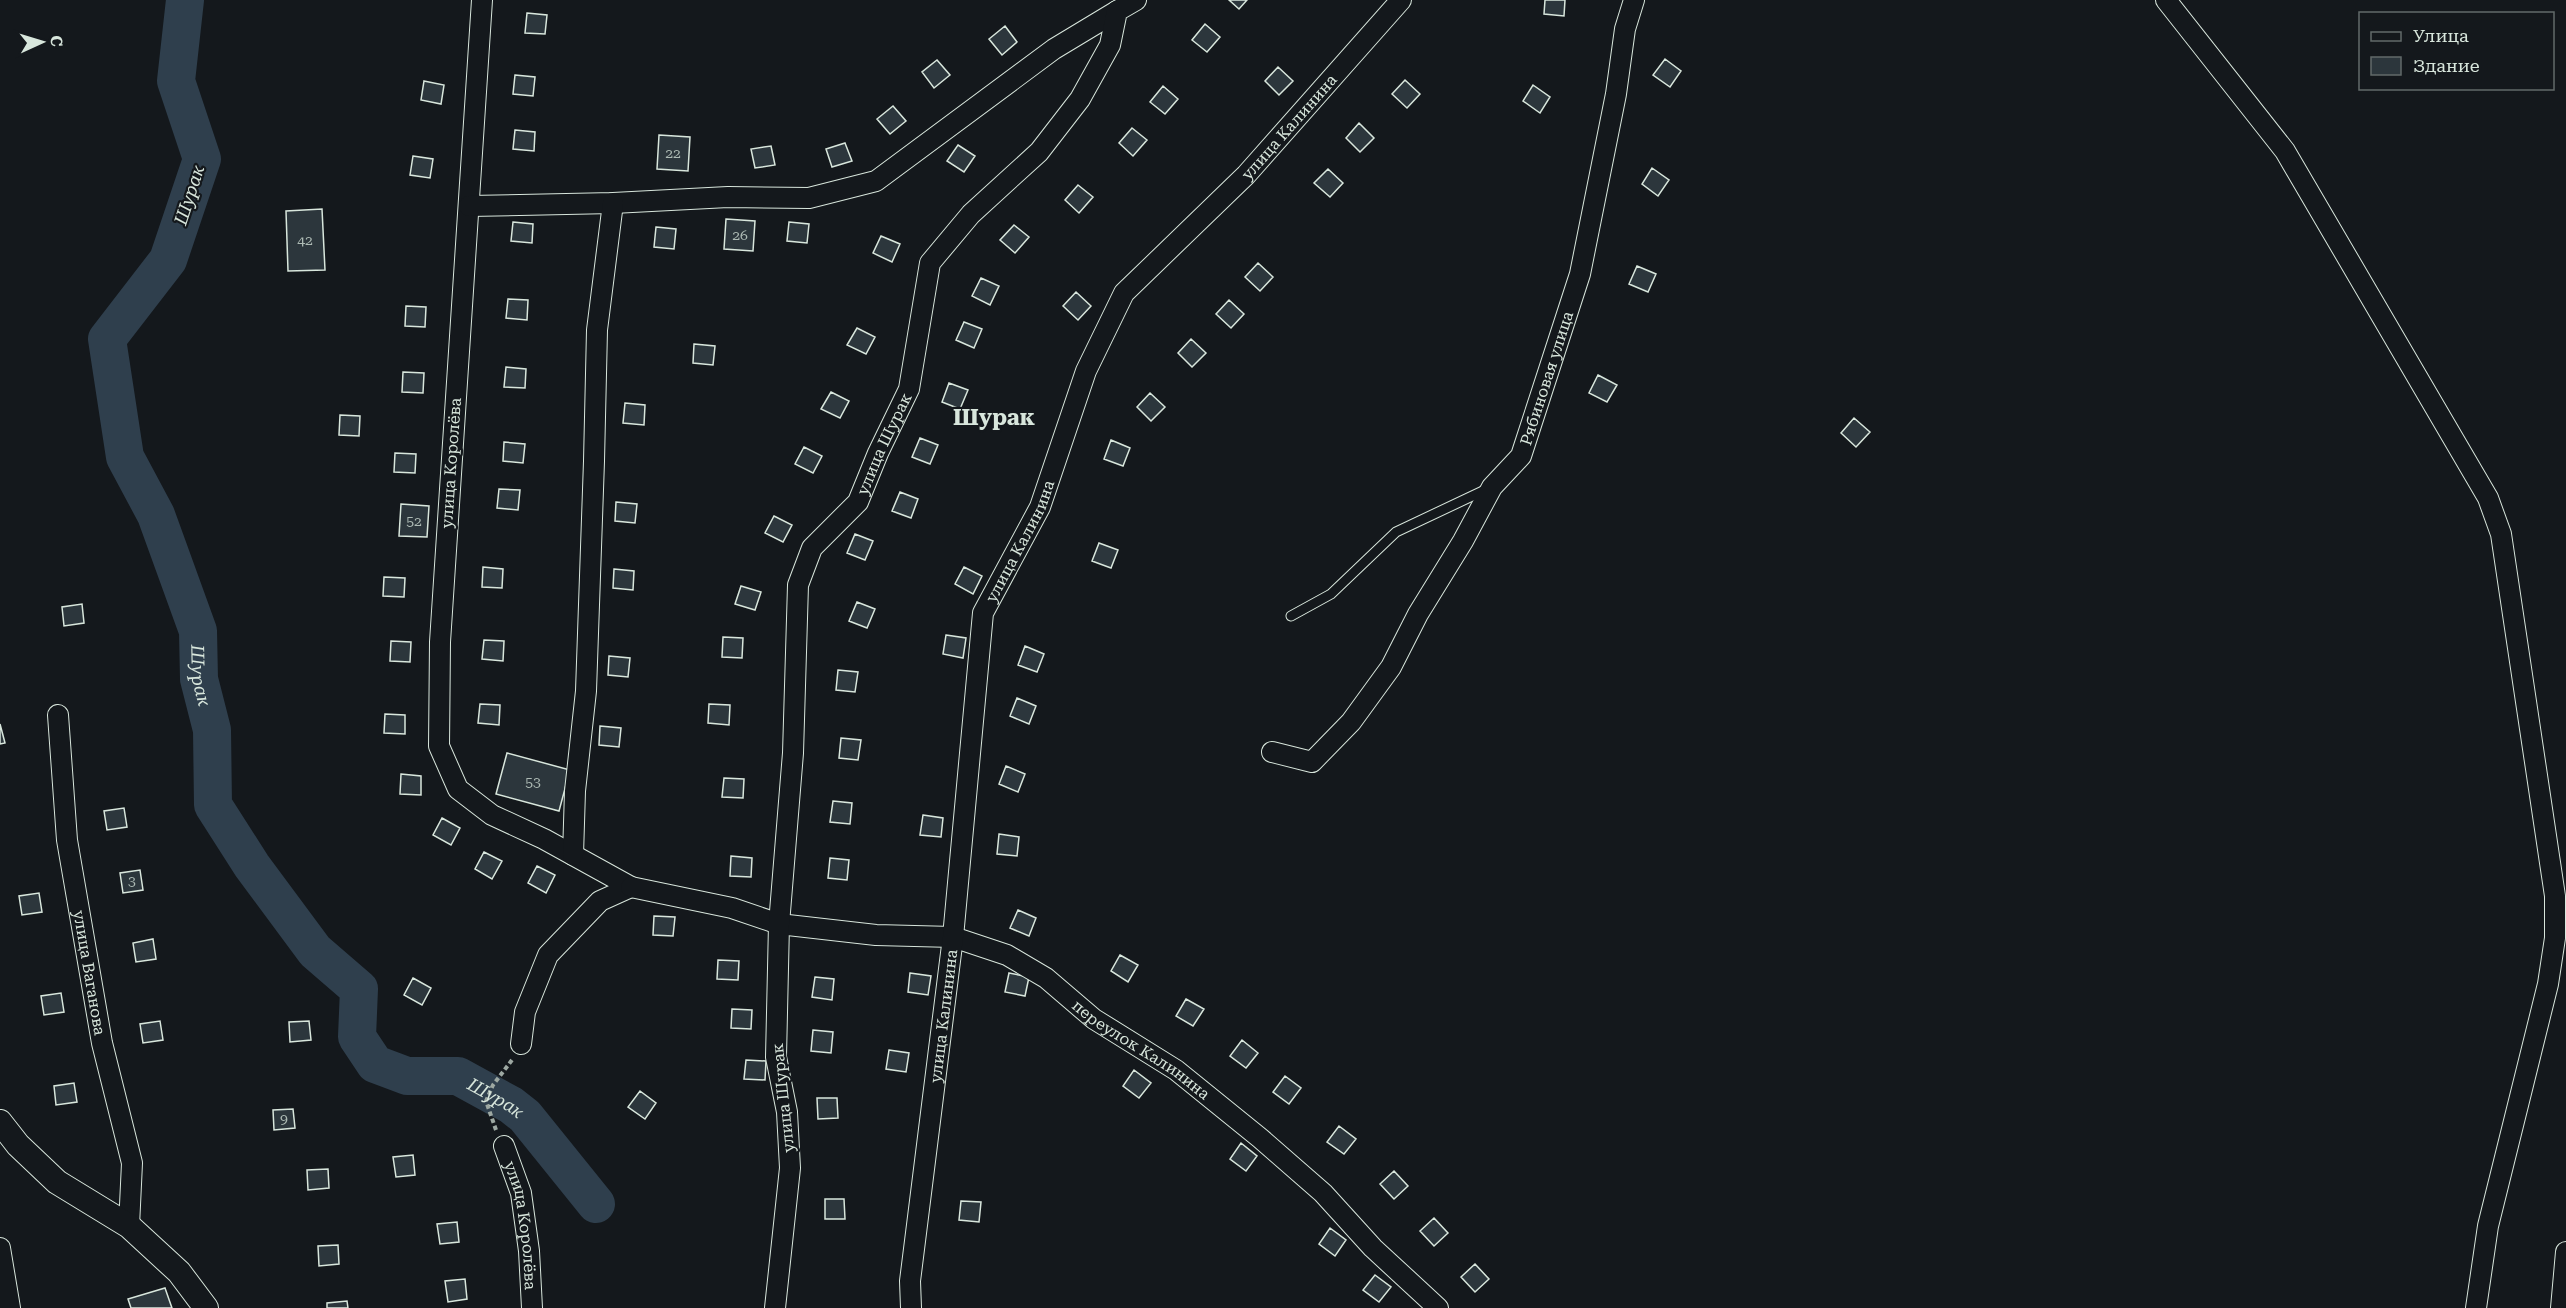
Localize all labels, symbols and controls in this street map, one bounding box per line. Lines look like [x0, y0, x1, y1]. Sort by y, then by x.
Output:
north arrow [12, 12, 72, 72]
legend [2359, 12, 2554, 90]
text: Улица [2413, 25, 2469, 46]
text: С [47, 35, 66, 47]
text: Здание [2413, 55, 2480, 76]
street label: улица Калинина [1237, 70, 1341, 183]
house number: 22 [665, 145, 681, 161]
water label: Шурак [169, 162, 209, 229]
house number: 26 [732, 227, 748, 243]
house number: 42 [297, 232, 313, 248]
street label: Рябиновая улица [1516, 308, 1577, 448]
street label: улица Шурак [853, 390, 915, 497]
street label: улица Королёва [437, 397, 465, 529]
district label: Шурак [953, 405, 1035, 430]
street label: улица Калинина [981, 477, 1058, 605]
house number: 52 [406, 513, 422, 529]
water label: Шурак [187, 643, 216, 708]
house number: 53 [525, 774, 541, 790]
house number: 3 [128, 873, 136, 889]
street label: улица Ваганова [70, 909, 110, 1037]
street label: улица Калинина [925, 948, 961, 1084]
street label: переулок Калинина [1069, 995, 1214, 1103]
street label: улица Шурак [768, 1042, 798, 1154]
water label: Шурак [463, 1073, 529, 1122]
house number: 9 [280, 1111, 288, 1127]
street label: улица Королёва [501, 1158, 541, 1291]

